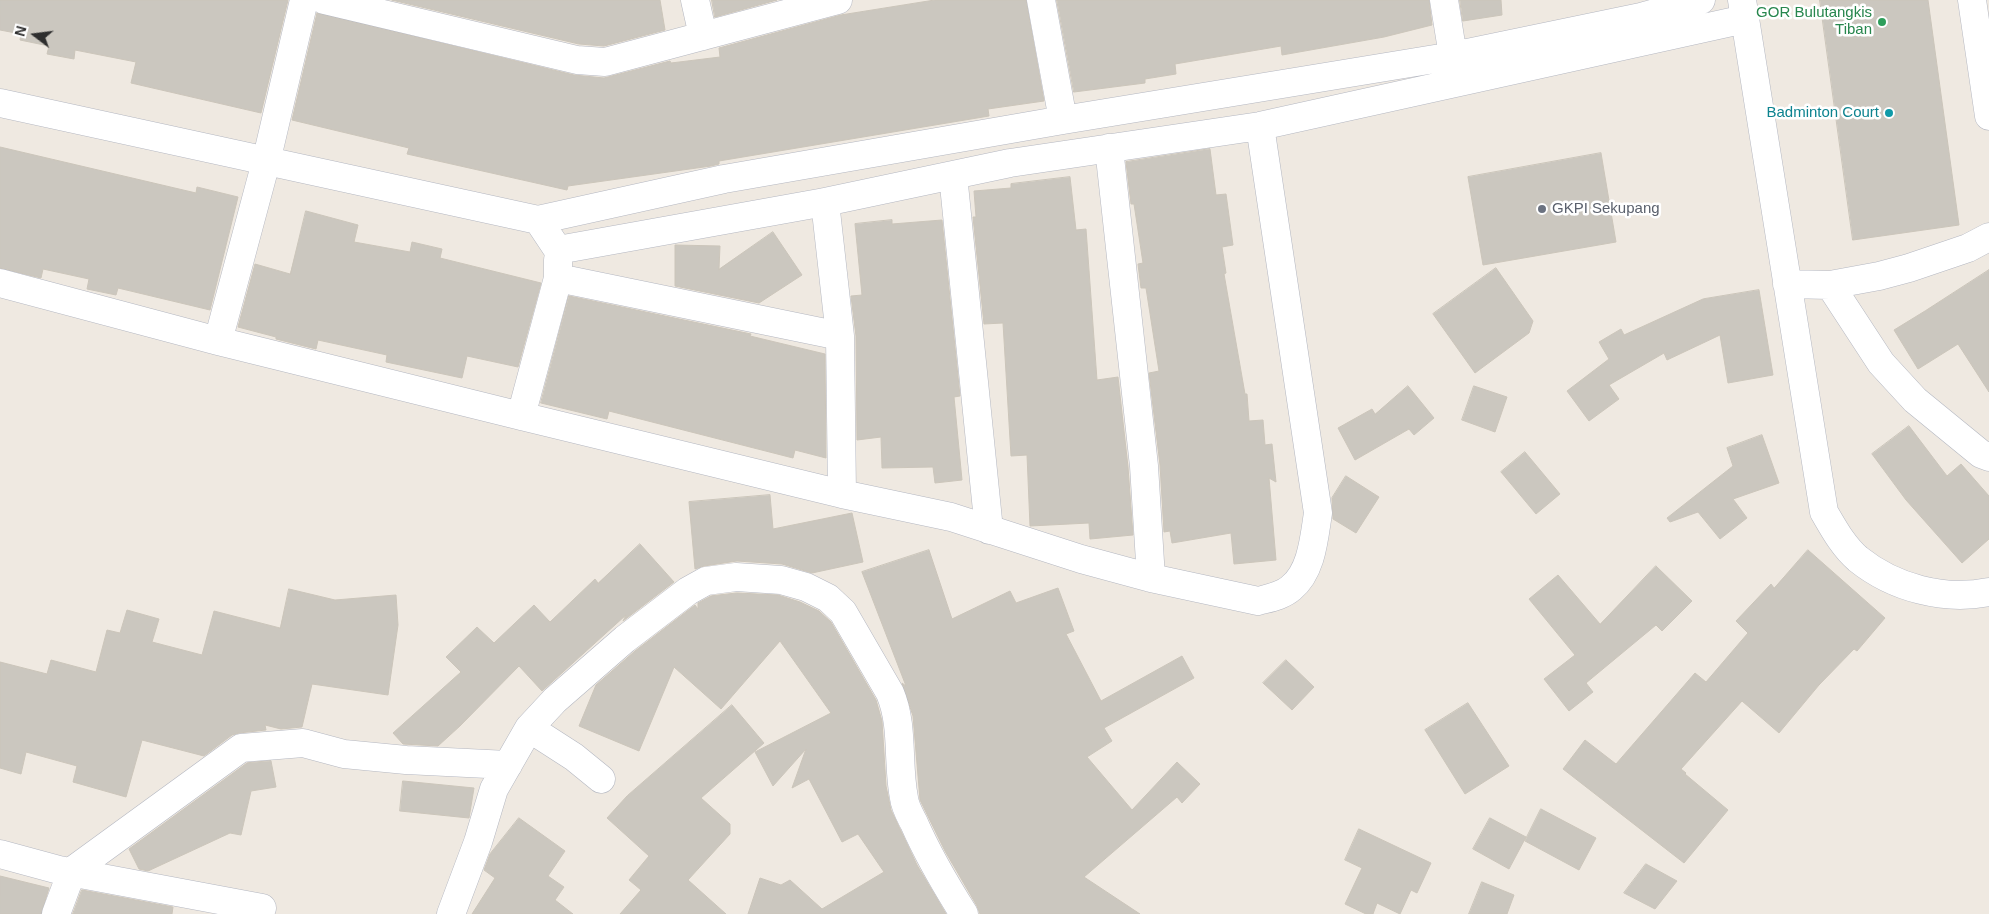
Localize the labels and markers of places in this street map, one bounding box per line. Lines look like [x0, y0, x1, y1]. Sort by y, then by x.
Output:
place label: GOR Bulutangkis Tiban [1756, 4, 1872, 39]
marker: GOR Bulutangkis Tiban [1876, 16, 1888, 28]
place label: Badminton Court [1766, 104, 1879, 122]
marker: Badminton Court [1883, 107, 1895, 119]
place label: GKPI Sekupang [1552, 200, 1660, 218]
marker: GKPI Sekupang [1536, 203, 1548, 215]

